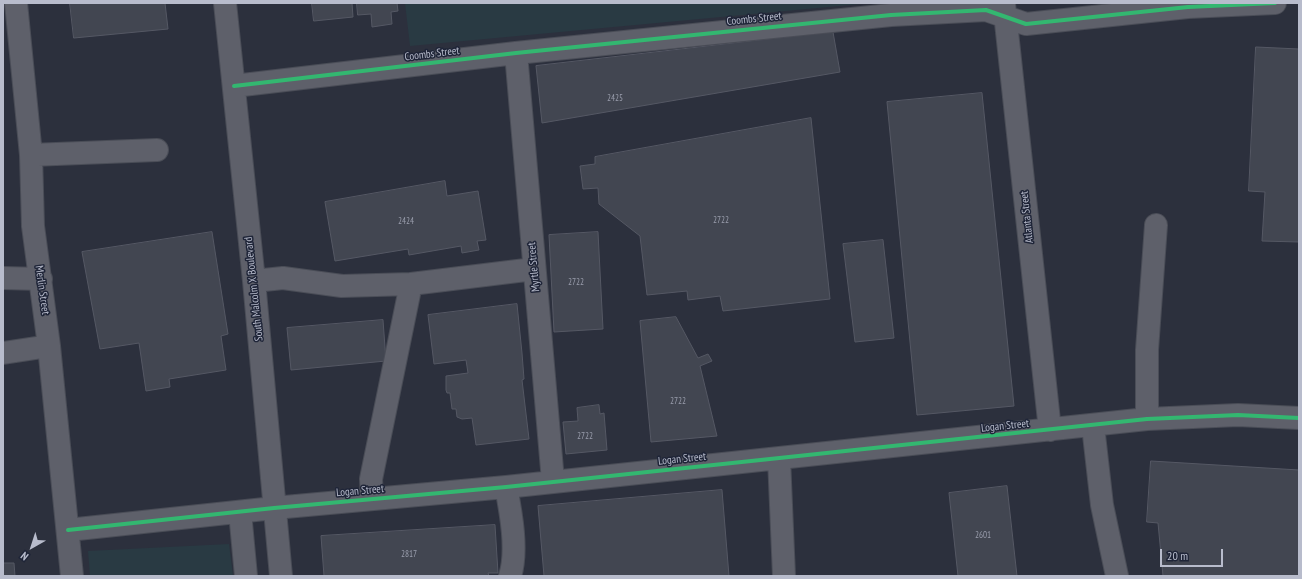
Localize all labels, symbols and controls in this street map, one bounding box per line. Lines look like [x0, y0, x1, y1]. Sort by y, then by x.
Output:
street label: Coombs Street [726, 10, 782, 28]
street label: Coombs Street [404, 44, 460, 64]
house number: 2425 [607, 93, 623, 103]
street label: Atlanta Street [1018, 190, 1036, 244]
house number: 2722 [713, 215, 729, 225]
house number: 2424 [398, 216, 414, 226]
street label: South Malcolm X Boulevard [242, 236, 266, 342]
street label: Myrtle Street [525, 242, 543, 292]
street label: Merlin Street [32, 265, 52, 315]
house number: 2722 [568, 277, 584, 287]
house number: 2722 [670, 396, 686, 406]
street label: Logan Street [980, 417, 1030, 435]
house number: 2722 [577, 431, 593, 441]
street label: Logan Street [657, 450, 707, 468]
street label: Logan Street [336, 482, 384, 500]
north arrow [12, 527, 52, 567]
house number: 2601 [975, 530, 991, 540]
scale bar [1162, 541, 1225, 567]
text: 20 m [1167, 548, 1188, 563]
text: N [18, 549, 31, 564]
house number: 2817 [401, 549, 417, 559]

